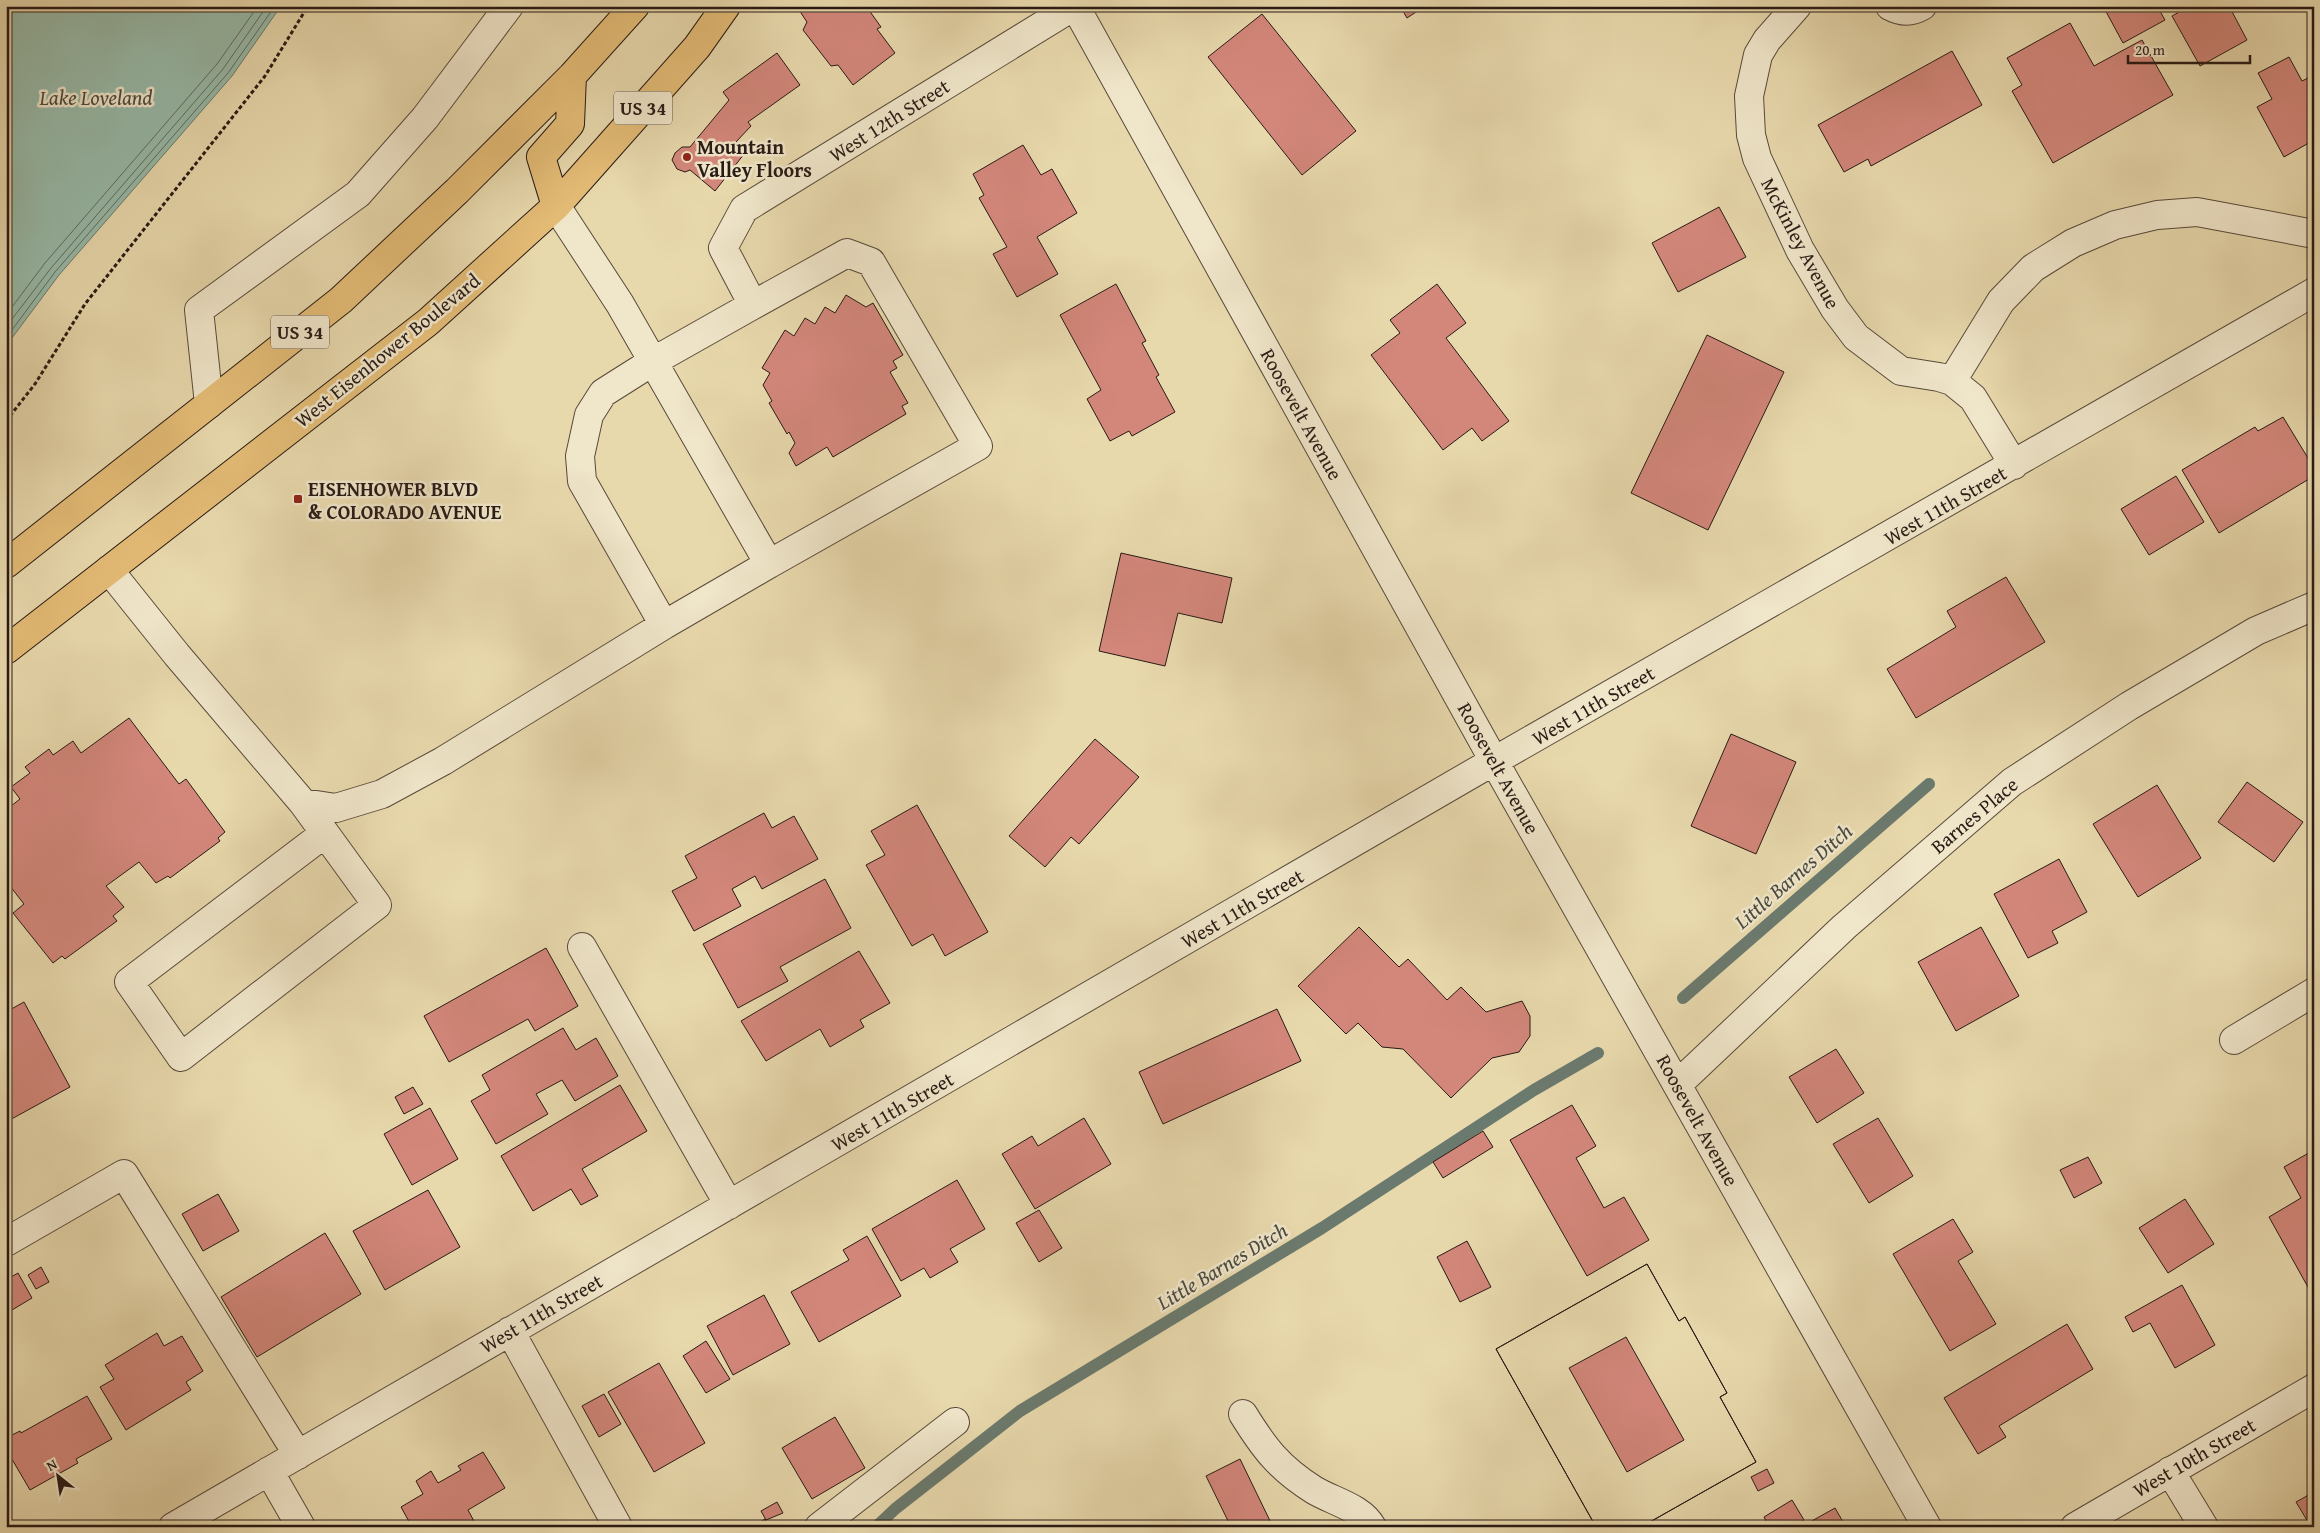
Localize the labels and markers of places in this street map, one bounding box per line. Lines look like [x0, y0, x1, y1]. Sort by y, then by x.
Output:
place label: Mountain Valley Floors [697, 132, 812, 184]
marker: Mountain Valley Floors [681, 151, 693, 163]
place label: EISENHOWER BLVD & COLORADO AVENUE [308, 474, 502, 526]
marker: EISENHOWER BLVD & COLORADO AVENUE [292, 493, 304, 505]

